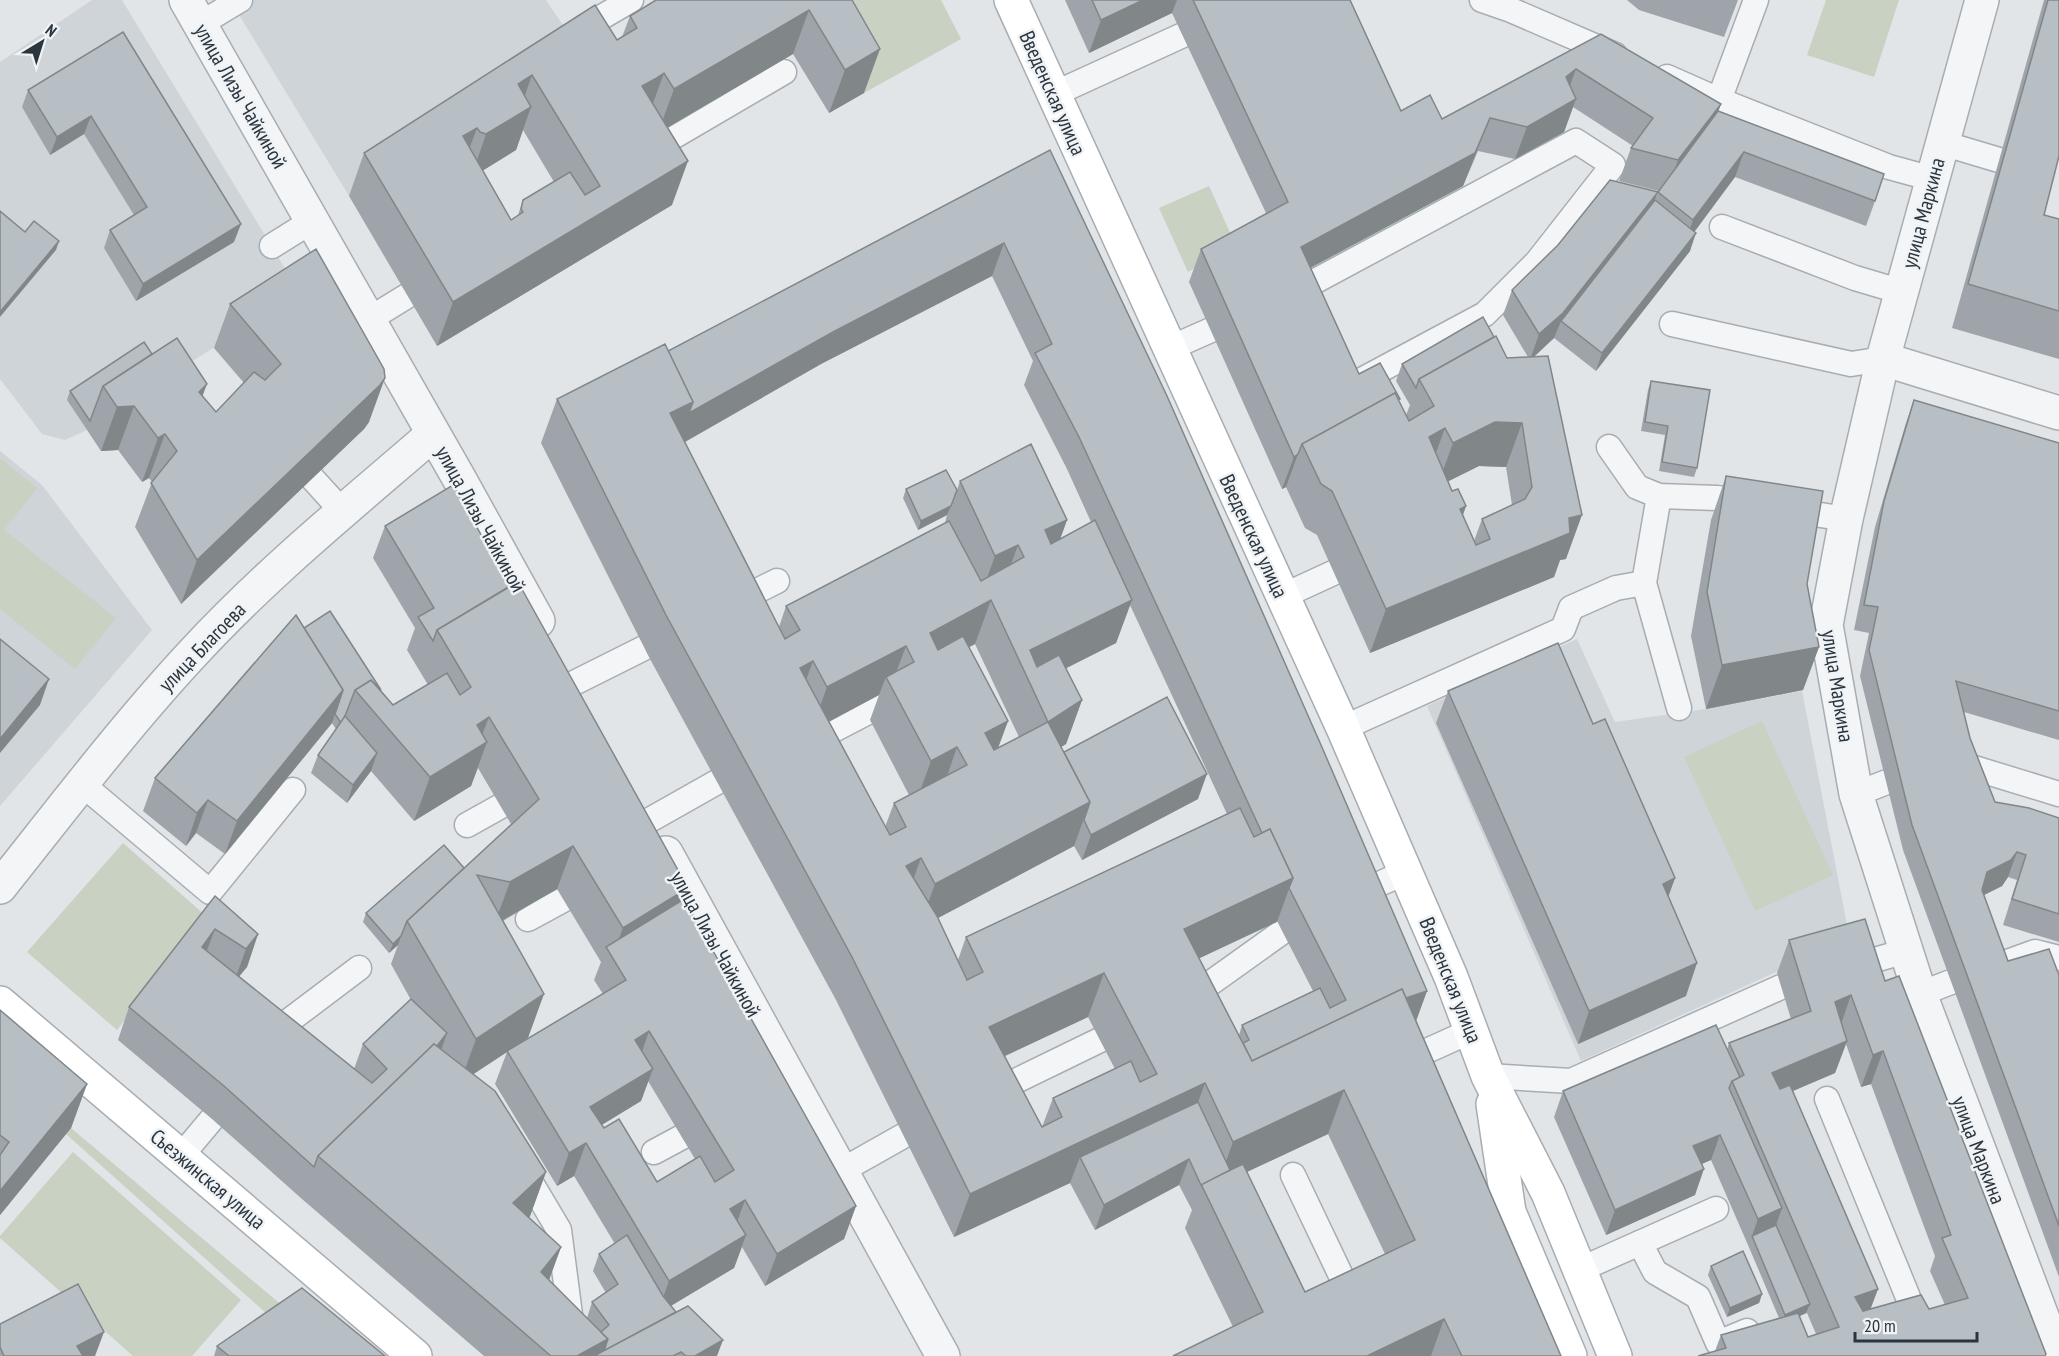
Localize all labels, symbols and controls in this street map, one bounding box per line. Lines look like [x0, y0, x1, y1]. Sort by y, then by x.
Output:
north arrow [12, 12, 72, 72]
street label: улица Лизы Чайкиной [189, 19, 293, 173]
text: N [42, 20, 61, 41]
street label: Введенская улица [1014, 27, 1092, 159]
street label: улица Маркина [1895, 155, 1951, 271]
street label: улица Лизы Чайкиной [430, 441, 532, 597]
street label: Введенская улица [1214, 470, 1294, 602]
street label: улица Благоева [153, 596, 251, 698]
street label: улица Маркина [1816, 628, 1860, 744]
street label: улица Лизы Чайкиной [665, 866, 767, 1022]
street label: Введенская улица [1414, 913, 1488, 1047]
street label: улица Маркина [1946, 1092, 2012, 1208]
street label: Съезжинская улица [145, 1123, 271, 1235]
scale bar [1855, 1305, 1976, 1343]
text: 20 m [1864, 1314, 1896, 1337]

